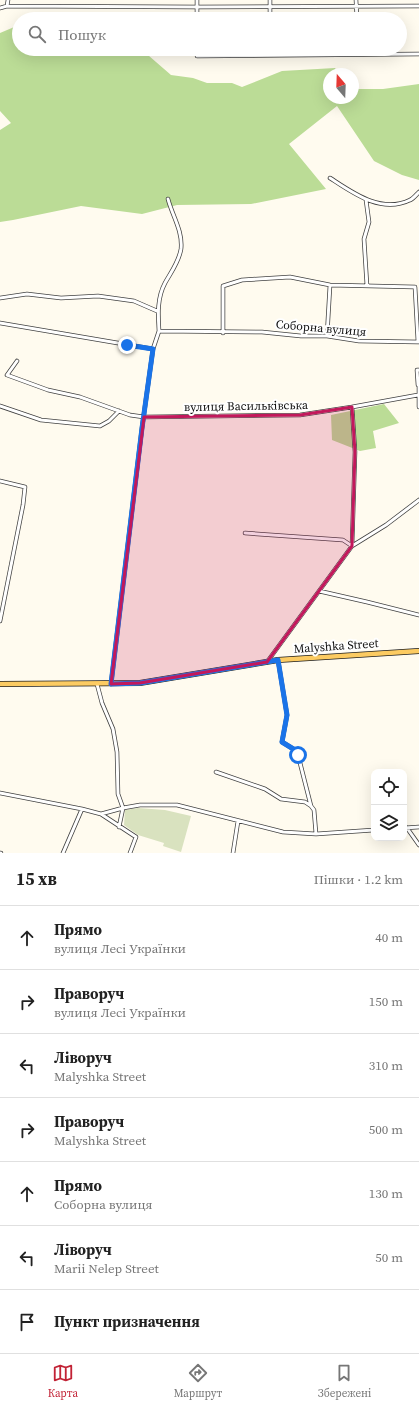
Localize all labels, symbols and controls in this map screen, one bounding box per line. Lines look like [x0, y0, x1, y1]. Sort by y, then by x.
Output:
search box [12, 12, 407, 56]
icon: search [26, 23, 48, 45]
text: Пошук [58, 24, 106, 45]
north arrow [323, 68, 359, 104]
street label: Соборна вулиця [275, 316, 367, 340]
route end [118, 336, 136, 354]
street label: вулиця Васильківська [184, 397, 309, 415]
street label: Malyshka Street [293, 635, 379, 657]
route start [289, 746, 307, 764]
map controls [371, 769, 407, 841]
button: locate [371, 769, 407, 805]
button: layers [371, 805, 407, 841]
text: 15 хв [16, 867, 57, 891]
text: Пішки · 1.2 km [314, 871, 403, 888]
text: Прямо [54, 919, 102, 940]
icon: ahead [16, 927, 38, 949]
text: 40 m [375, 929, 403, 946]
text: вулиця Лесі Українки [54, 940, 186, 957]
text: Праворуч [54, 983, 124, 1004]
icon: right [16, 991, 38, 1013]
text: 150 m [369, 993, 403, 1010]
text: вулиця Лесі Українки [54, 1004, 186, 1021]
text: Ліворуч [54, 1047, 112, 1068]
icon: left [16, 1055, 38, 1077]
text: 310 m [369, 1057, 403, 1074]
text: Malyshka Street [54, 1068, 146, 1085]
text: Праворуч [54, 1111, 124, 1132]
icon: right [16, 1119, 38, 1141]
text: 500 m [369, 1121, 403, 1138]
text: Malyshka Street [54, 1132, 146, 1149]
text: Прямо [54, 1175, 102, 1196]
icon: ahead [16, 1183, 38, 1205]
text: 130 m [369, 1185, 403, 1202]
text: Соборна вулиця [54, 1196, 152, 1213]
text: Ліворуч [54, 1239, 112, 1260]
icon: left [16, 1247, 38, 1269]
text: 50 m [375, 1249, 403, 1266]
text: Marii Nelep Street [54, 1260, 159, 1277]
icon: arrive [16, 1311, 38, 1333]
text: Пункт призначення [54, 1311, 200, 1332]
tab: Карта [48, 1362, 78, 1401]
tab: Маршрут [174, 1362, 222, 1401]
tab: Збережені [318, 1362, 371, 1401]

